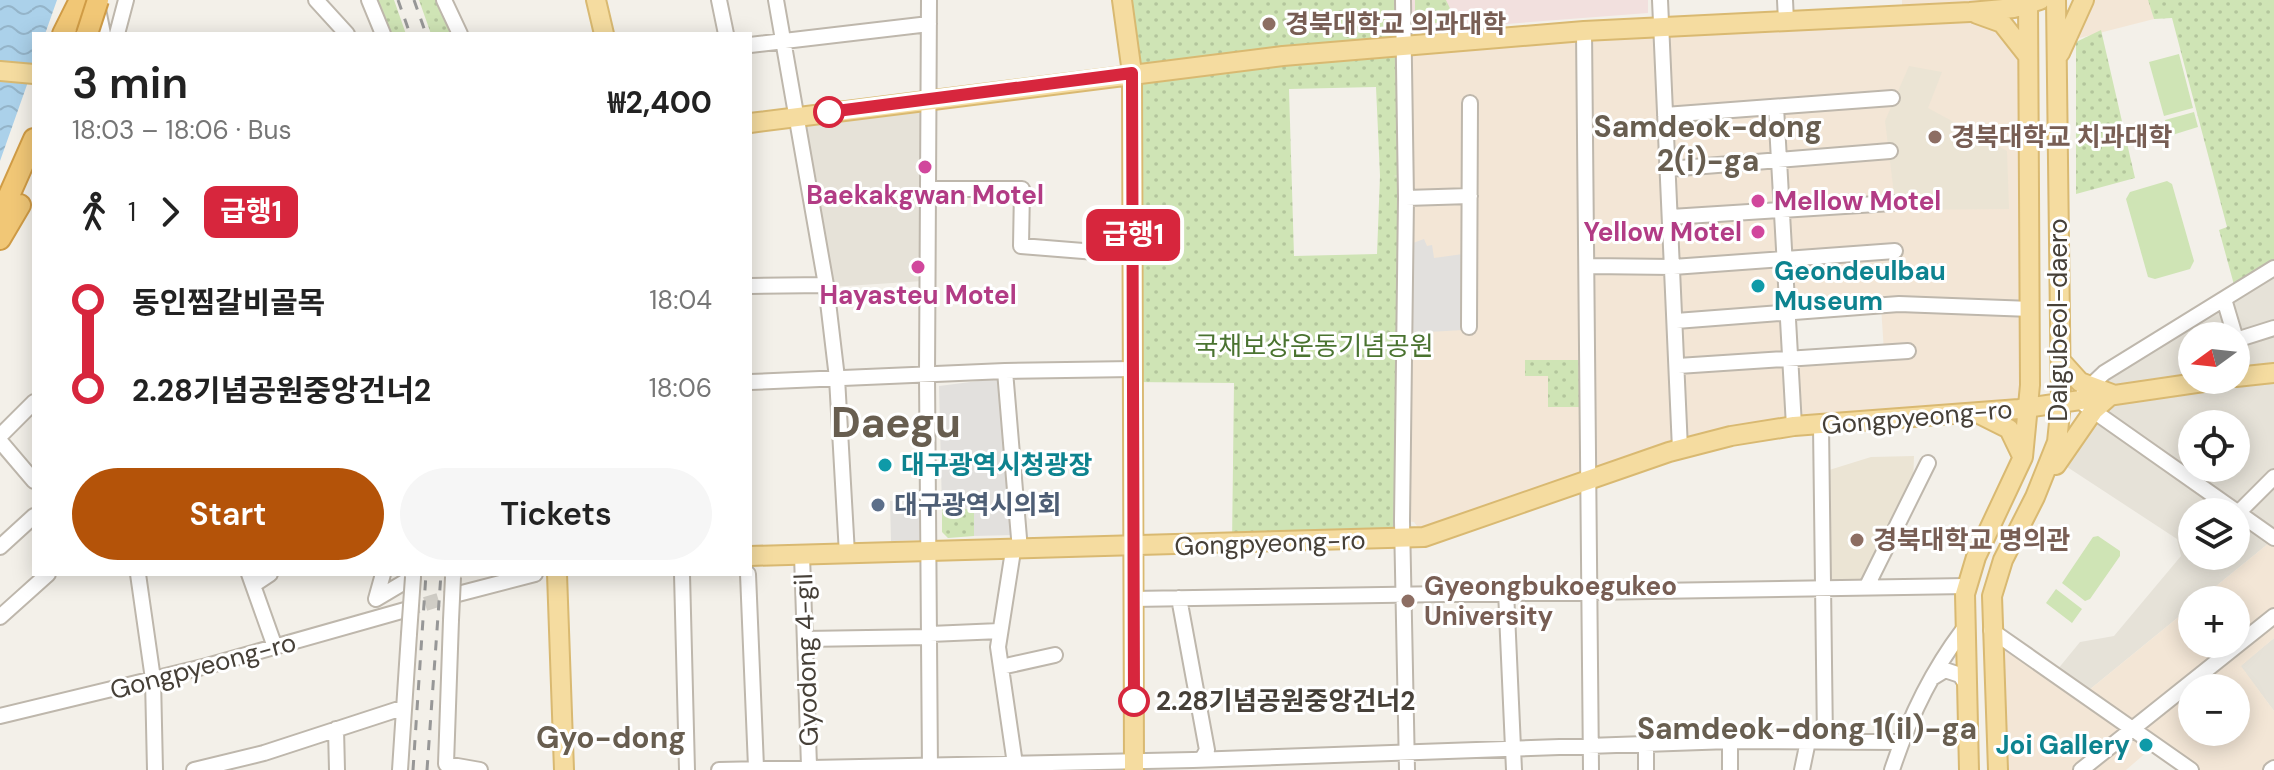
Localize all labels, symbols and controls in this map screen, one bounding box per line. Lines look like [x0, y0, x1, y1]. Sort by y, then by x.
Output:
place label: 경북대학교 의과대학 [1285, 7, 1506, 41]
marker: 경북대학교 의과대학 [1260, 15, 1278, 33]
text: 3 min [72, 54, 188, 112]
text: ₩2,400 [608, 83, 712, 122]
unlabelled marker [814, 97, 844, 127]
district label: Samdeok-dong 2(i)-ga [1594, 107, 1822, 180]
text: 18:03 – 18:06 · Bus [72, 113, 291, 147]
place label: 경북대학교 치과대학 [1951, 120, 2172, 154]
marker: 경북대학교 치과대학 [1926, 128, 1944, 146]
marker: Baekakgwan Motel [916, 158, 934, 176]
place label: Baekakgwan Motel [806, 178, 1044, 212]
place label: Mellow Motel [1774, 184, 1941, 218]
icon: walk [72, 190, 116, 234]
icon: forward [148, 190, 192, 234]
marker: Mellow Motel [1749, 192, 1767, 210]
text: 급행1 [220, 193, 282, 230]
text: 1 [128, 195, 136, 229]
line badge: 급행1 [1087, 209, 1179, 261]
place label: Yellow Motel [1584, 215, 1742, 249]
text: 급행1 [1102, 216, 1164, 253]
street label: Dalgubeol-daero [2041, 218, 2075, 422]
marker: Yellow Motel [1749, 223, 1767, 241]
place label: Geondeulbau Museum [1774, 254, 1946, 318]
marker: Hayasteu Motel [909, 258, 927, 276]
marker: Geondeulbau Museum [1749, 277, 1767, 295]
place label: Hayasteu Motel [819, 278, 1017, 312]
text: 동인찜갈비골목 [132, 283, 325, 322]
text: 18:04 [649, 283, 712, 317]
north arrow [2178, 322, 2250, 394]
map controls [2178, 322, 2250, 746]
park label: 국채보상운동기념공원 [1194, 329, 1434, 363]
text: 2.28기념공원중앙건너2 [132, 371, 431, 410]
text: 18:06 [649, 371, 712, 405]
street label: Gongpyeong-ro [1820, 392, 2014, 442]
district label: Daegu [831, 395, 961, 450]
button: locate [2178, 410, 2250, 482]
place label: 대구광역시청광장 [901, 448, 1092, 482]
marker: 대구광역시청광장 [876, 456, 894, 474]
button: Start [72, 468, 384, 560]
button: Tickets [400, 468, 712, 560]
place label: 대구광역시의회 [894, 488, 1061, 522]
marker: 대구광역시의회 [869, 496, 887, 514]
button: layers [2178, 498, 2250, 570]
street label: Gongpyeong-ro [1174, 523, 1366, 563]
place label: 경북대학교 명의관 [1873, 523, 2071, 557]
marker: 경북대학교 명의관 [1848, 531, 1866, 549]
place label: Gyeongbukoegukeo University [1424, 569, 1677, 633]
street label: Gyodong 4-gil [786, 573, 826, 747]
button: + [2178, 586, 2250, 658]
marker: Gyeongbukoegukeo University [1399, 592, 1417, 610]
street label: Gongpyeong-ro [106, 625, 300, 707]
button: − [2178, 674, 2250, 746]
place label: 2.28기념공원중앙건너2 [1156, 684, 1415, 718]
marker: 2.28기념공원중앙건너2 [1119, 686, 1149, 716]
district label: Samdeok-dong 1(il)-ga [1637, 709, 1977, 748]
district label: Gyo-dong [536, 718, 686, 757]
place label: Joi Gallery [1996, 728, 2130, 762]
marker: Joi Gallery [2137, 736, 2155, 754]

